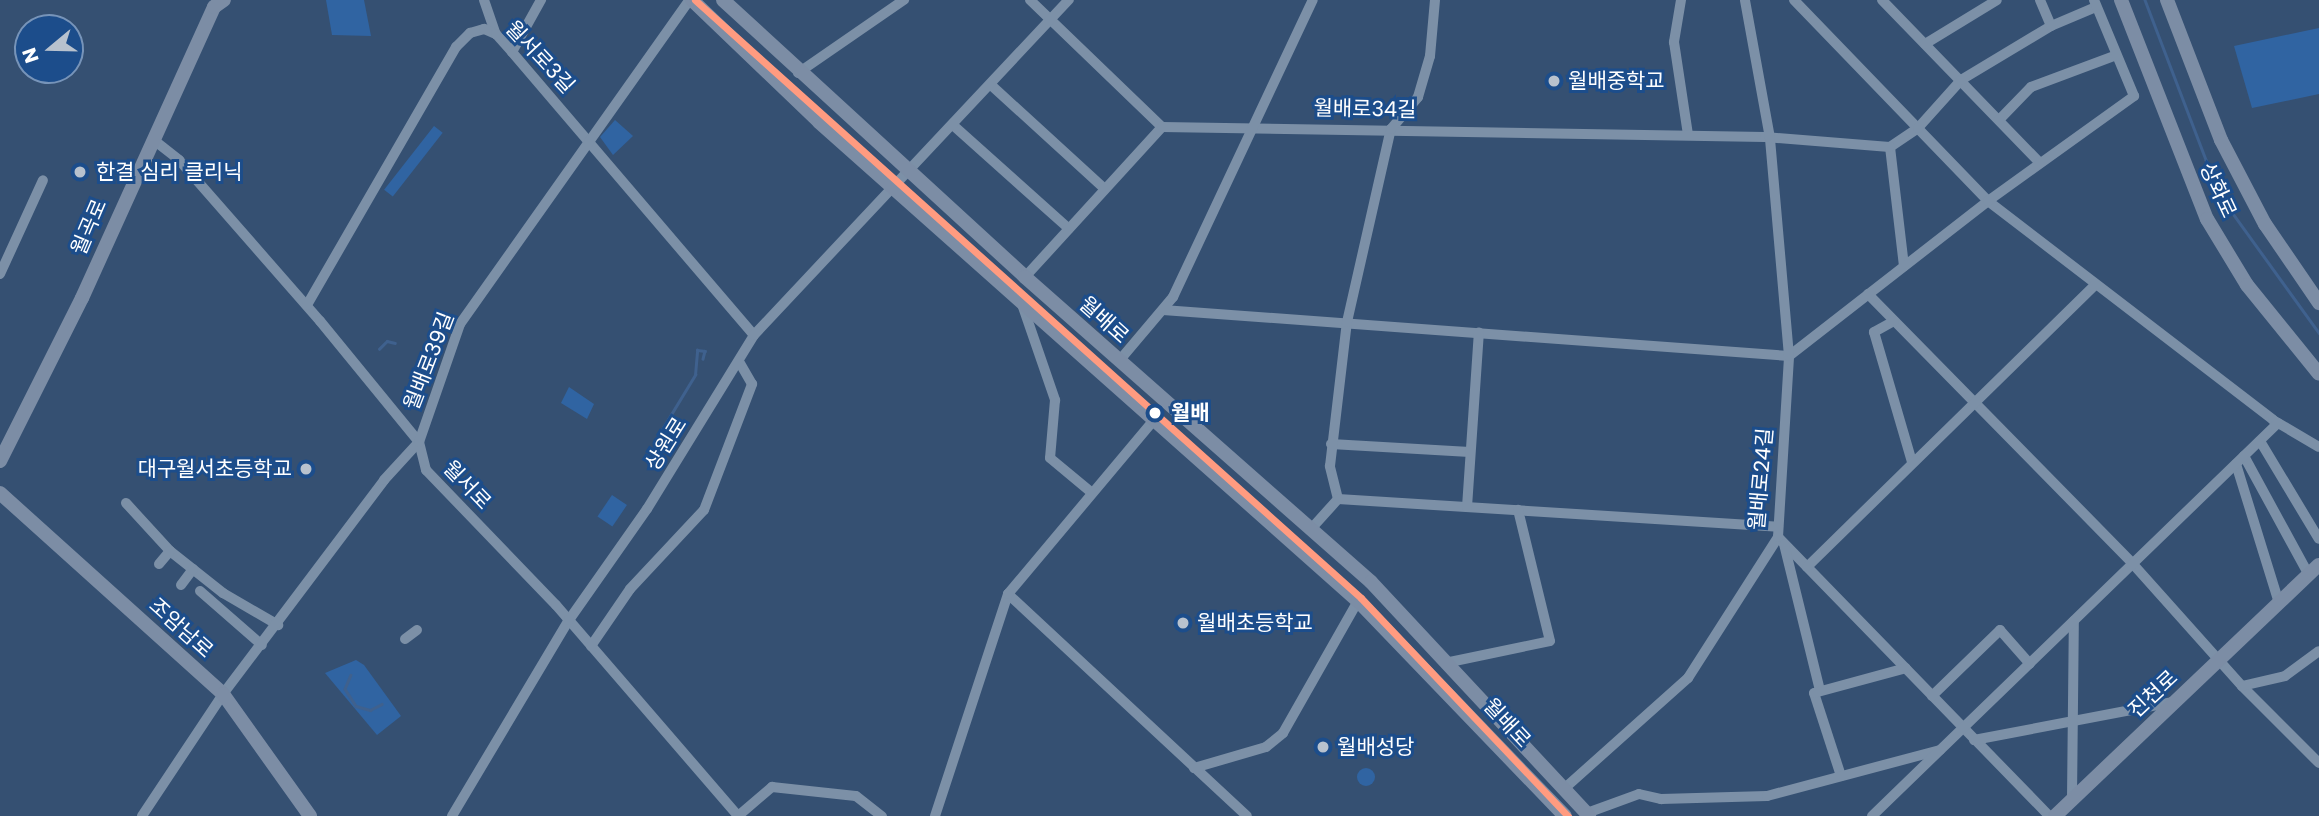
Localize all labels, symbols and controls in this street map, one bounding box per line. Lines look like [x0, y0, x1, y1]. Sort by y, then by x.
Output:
north arrow [14, 14, 84, 84]
street label: 월서로3길 [500, 16, 580, 98]
text: N [15, 44, 46, 67]
place label: 월배중학교 [1568, 68, 1665, 94]
marker: 월배중학교 [1546, 73, 1562, 89]
street label: 월배로34길 [1313, 96, 1417, 122]
street label: 상화로 [2194, 158, 2242, 222]
place label: 한결 심리 클리닉 [96, 159, 242, 185]
marker: 한결 심리 클리닉 [70, 162, 90, 182]
street label: 월곡로 [66, 195, 112, 259]
street label: 월배로 [1074, 291, 1134, 349]
street label: 월배로39길 [399, 308, 459, 414]
place label: 월배 [1171, 400, 1210, 426]
marker: 월배 [1145, 403, 1165, 423]
street label: 상원로 [640, 413, 692, 475]
street label: 월배로24길 [1744, 427, 1778, 531]
street label: 월서로 [438, 455, 496, 515]
place label: 대구월서초등학교 [137, 456, 292, 482]
marker: 대구월서초등학교 [298, 461, 314, 477]
street label: 조암남로 [144, 593, 218, 663]
place label: 월배초등학교 [1197, 610, 1313, 636]
marker: 월배초등학교 [1175, 615, 1191, 631]
street label: 진천로 [2123, 665, 2183, 723]
street label: 월배로 [1478, 693, 1536, 753]
place label: 월배성당 [1337, 734, 1414, 760]
marker: 월배성당 [1315, 739, 1331, 755]

